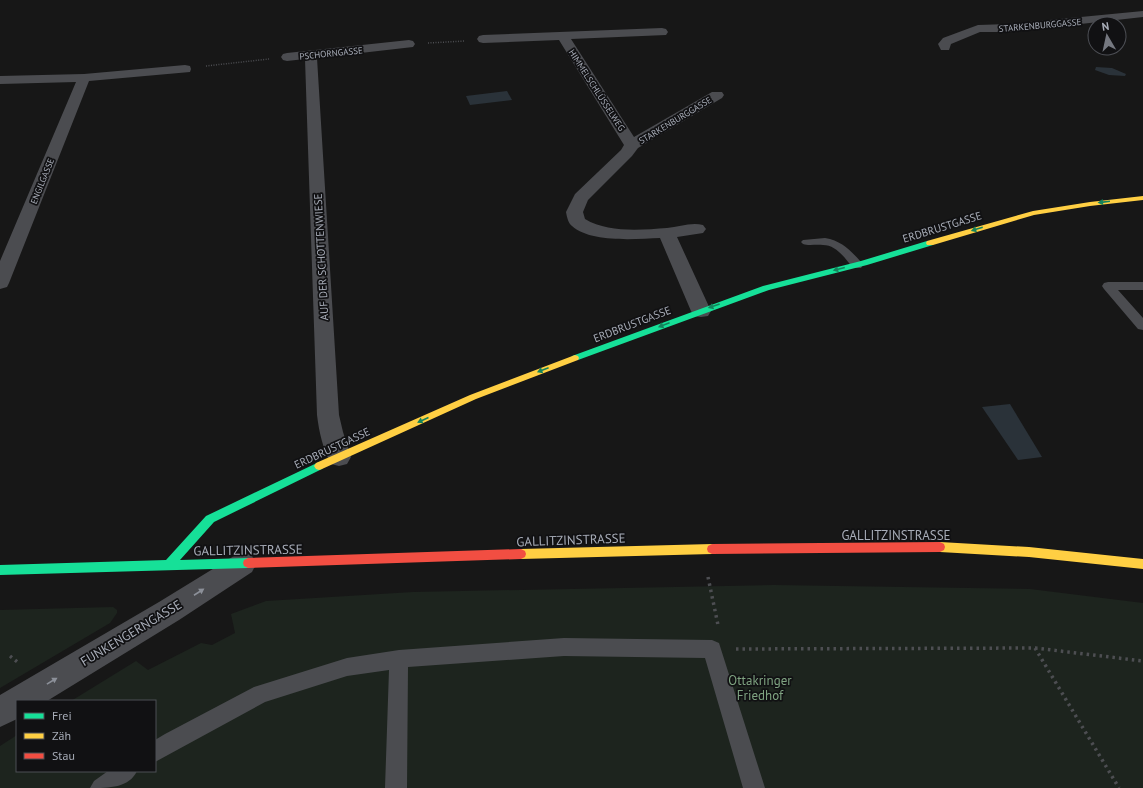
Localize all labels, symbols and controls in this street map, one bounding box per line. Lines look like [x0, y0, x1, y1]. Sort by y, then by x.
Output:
street label: STARKENBURGGASSE [998, 16, 1082, 34]
north arrow [1087, 16, 1127, 56]
text: N [1101, 19, 1110, 34]
street label: PSCHORNGASSE [299, 44, 363, 62]
street label: HIMMELSCHLÜSSELWEG [567, 47, 627, 133]
street label: STARKENBURGGASSE [637, 94, 714, 146]
street label: ENGILGASSE [28, 156, 56, 205]
street label: AUF DER SCHOTTENWIESE [311, 193, 331, 321]
one-way arrow [1098, 199, 1110, 205]
street label: ERDBRUSTGASSE [901, 208, 983, 246]
one-way arrow [971, 226, 983, 232]
one-way arrow [833, 266, 845, 272]
street label: ERDBRUSTGASSE [591, 303, 673, 345]
one-way arrow [708, 303, 720, 309]
one-way arrow [658, 322, 670, 328]
one-way arrow [536, 368, 548, 374]
one-way arrow [417, 417, 428, 423]
street label: ERDBRUSTGASSE [292, 424, 372, 472]
street label: GALLITZINSTRASSE [841, 527, 951, 544]
street label: GALLITZINSTRASSE [516, 530, 626, 550]
street label: GALLITZINSTRASSE [193, 541, 303, 559]
one-way arrow [194, 588, 204, 596]
street label: FUNKENGERNGASSE [77, 596, 185, 670]
park label: Ottakringer Friedhof [728, 672, 792, 704]
one-way arrow [46, 678, 58, 685]
legend [16, 700, 156, 772]
text: Frei [52, 708, 72, 723]
text: Zäh [52, 728, 71, 743]
text: Stau [52, 748, 75, 763]

